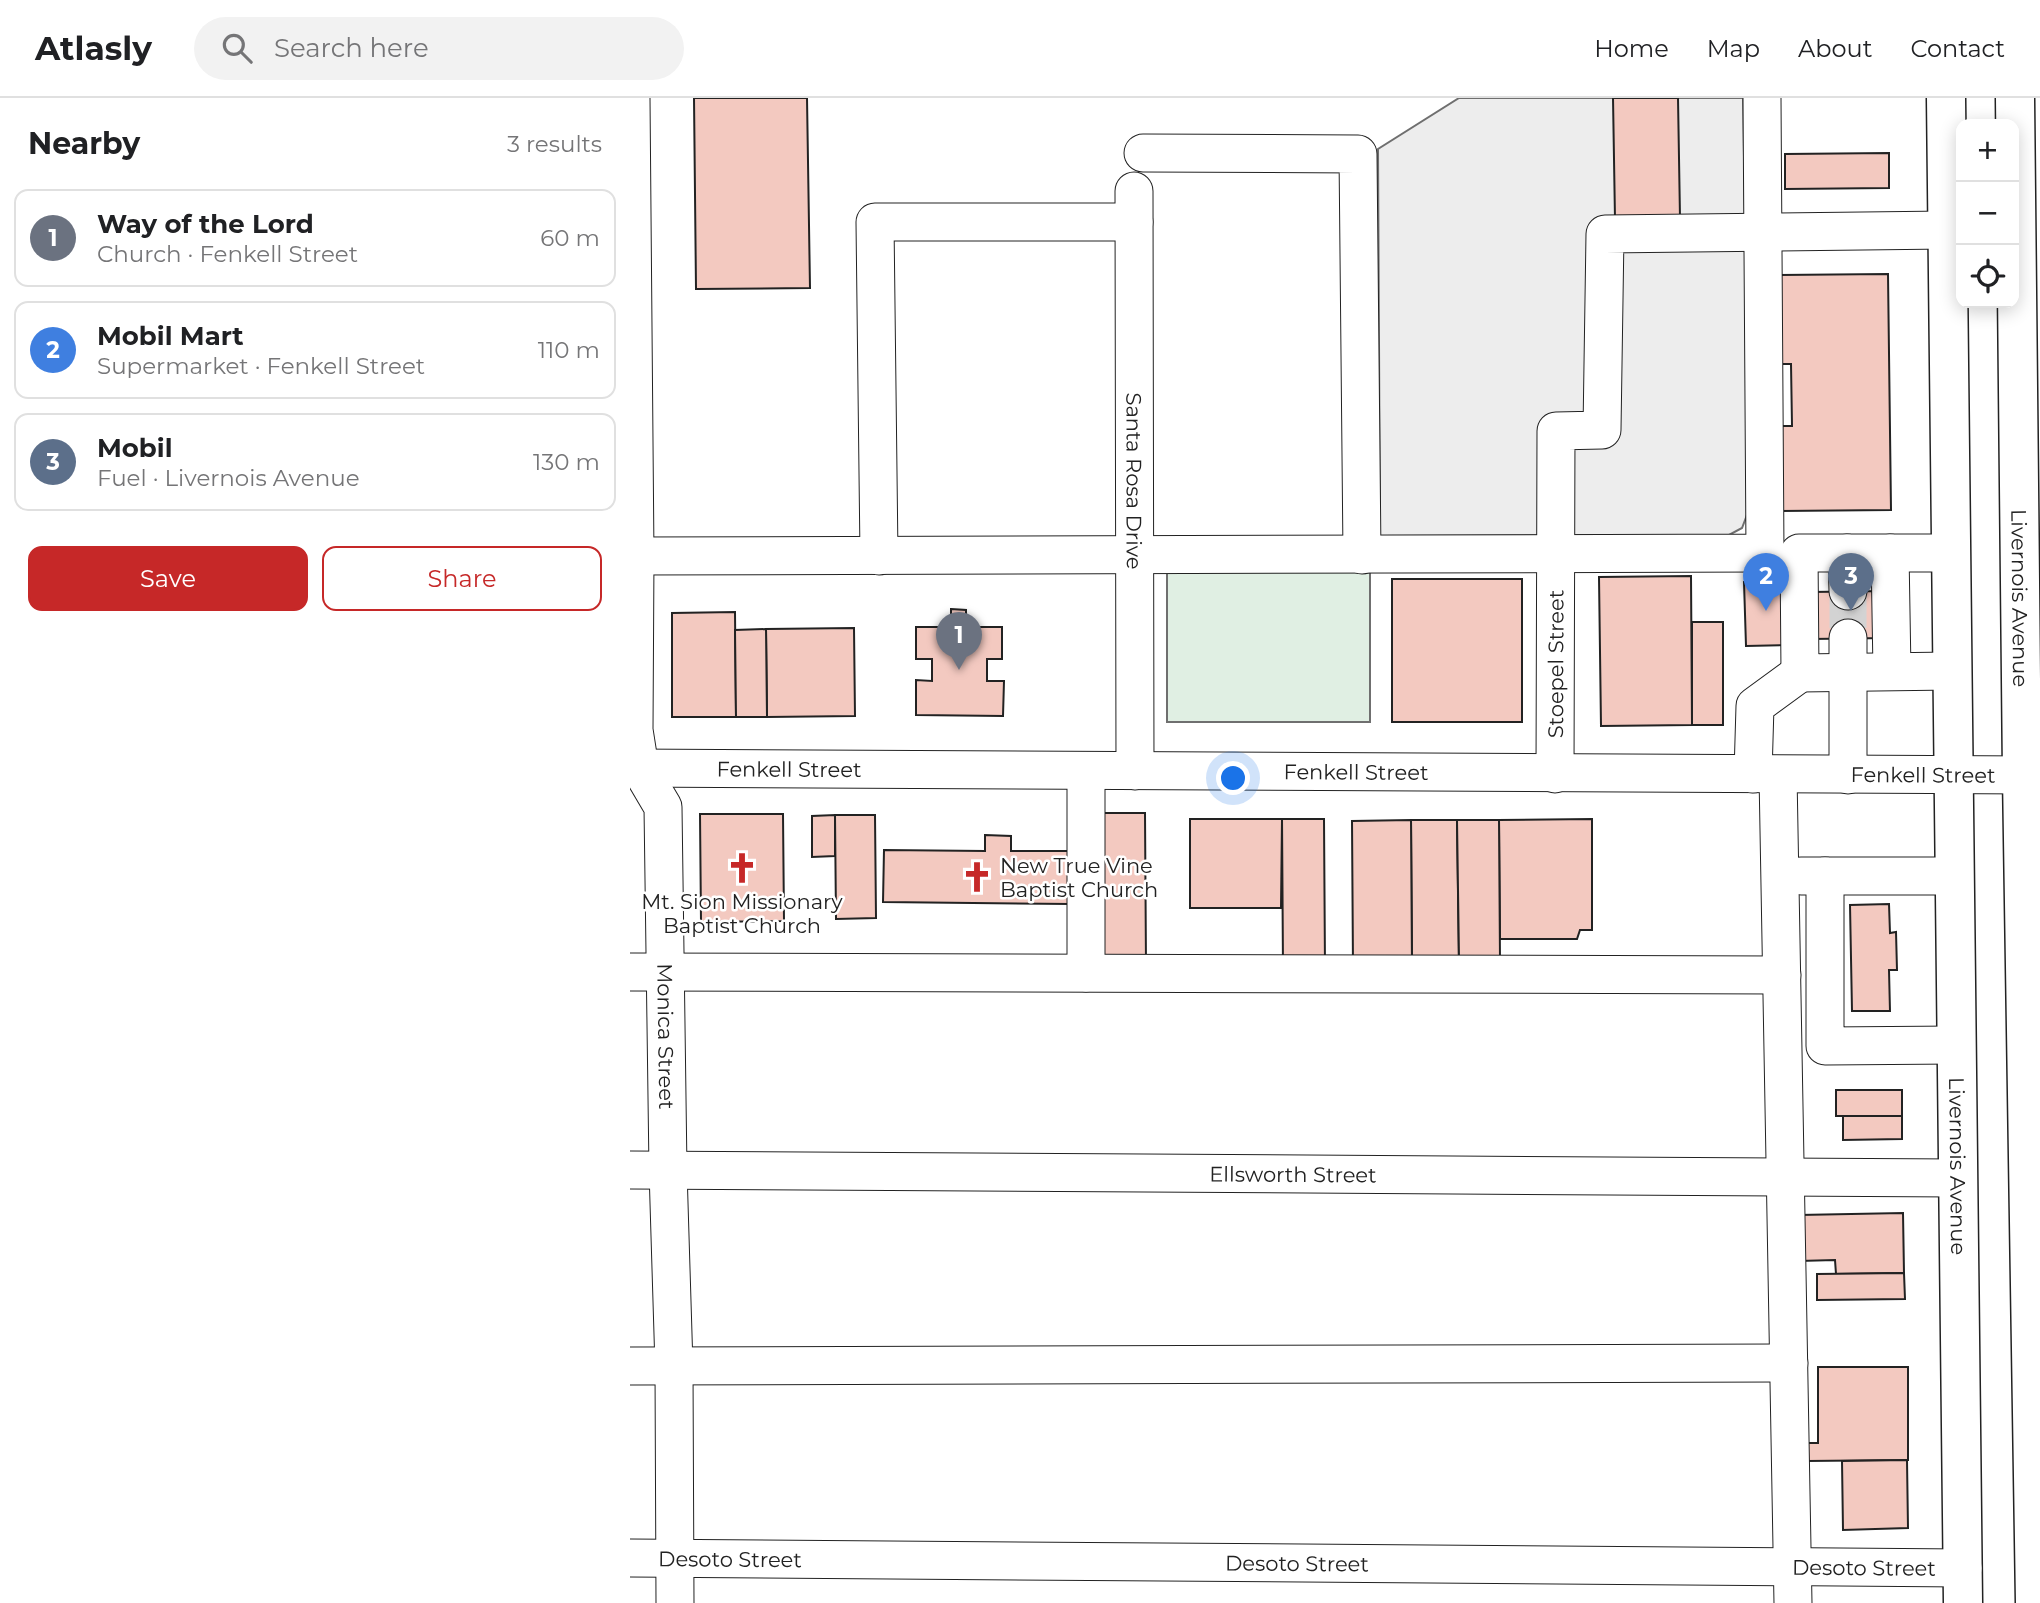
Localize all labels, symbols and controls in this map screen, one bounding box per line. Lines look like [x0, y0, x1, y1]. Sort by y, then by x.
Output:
search box [194, 17, 684, 80]
text: Atlasly [35, 28, 152, 68]
icon: search [218, 29, 256, 67]
text: Search here [274, 32, 429, 64]
text: Home [1594, 34, 1669, 63]
text: Map [1707, 34, 1760, 63]
text: About [1798, 34, 1872, 63]
text: Contact [1910, 34, 2005, 63]
map controls [1956, 119, 2019, 308]
button: + [1956, 119, 2019, 182]
text: Nearby [28, 125, 140, 162]
text: 3 results [507, 130, 602, 158]
button: − [1956, 182, 2019, 245]
text: Way of the Lord [97, 208, 314, 240]
text: 1 [48, 224, 58, 252]
text: 60 m [540, 224, 600, 252]
text: Church · Fenkell Street [97, 240, 358, 268]
button: locate [1956, 245, 2019, 308]
text: Mobil Mart [97, 320, 244, 352]
text: 2 [46, 336, 60, 364]
text: 110 m [538, 336, 600, 364]
text: Supermarket · Fenkell Street [97, 352, 425, 380]
street label: Santa Rosa Drive [1122, 392, 1147, 570]
text: Mobil [97, 432, 172, 464]
text: 3 [46, 448, 60, 476]
text: 130 m [533, 448, 600, 476]
text: Fuel · Livernois Avenue [97, 464, 360, 492]
street label: Livernois Avenue [2007, 509, 2034, 687]
button: Save [28, 546, 308, 611]
button: Share [322, 546, 602, 611]
pin: 2 [1743, 553, 1789, 611]
pin: 3 [1828, 553, 1874, 611]
street label: Stoepel Street [1543, 590, 1568, 738]
pin: 1 [936, 612, 982, 670]
street label: Fenkell Street [716, 756, 862, 782]
street label: Fenkell Street [1283, 759, 1429, 784]
your location [1216, 761, 1250, 795]
street label: Fenkell Street [1850, 762, 1996, 787]
church icon: Mt. Sion Missionary Baptist Church [725, 851, 759, 885]
place label: New True Vine Baptist Church [1000, 853, 1158, 902]
church icon: New True Vine Baptist Church [960, 860, 994, 894]
place label: Mt. Sion Missionary Baptist Church [641, 889, 843, 938]
street label: Monica Street [653, 963, 680, 1110]
street label: Livernois Avenue [1945, 1077, 1972, 1255]
street label: Ellsworth Street [1209, 1161, 1377, 1187]
street label: Desoto Street [658, 1546, 802, 1572]
street label: Desoto Street [1225, 1550, 1369, 1576]
street label: Desoto Street [1792, 1554, 1936, 1580]

